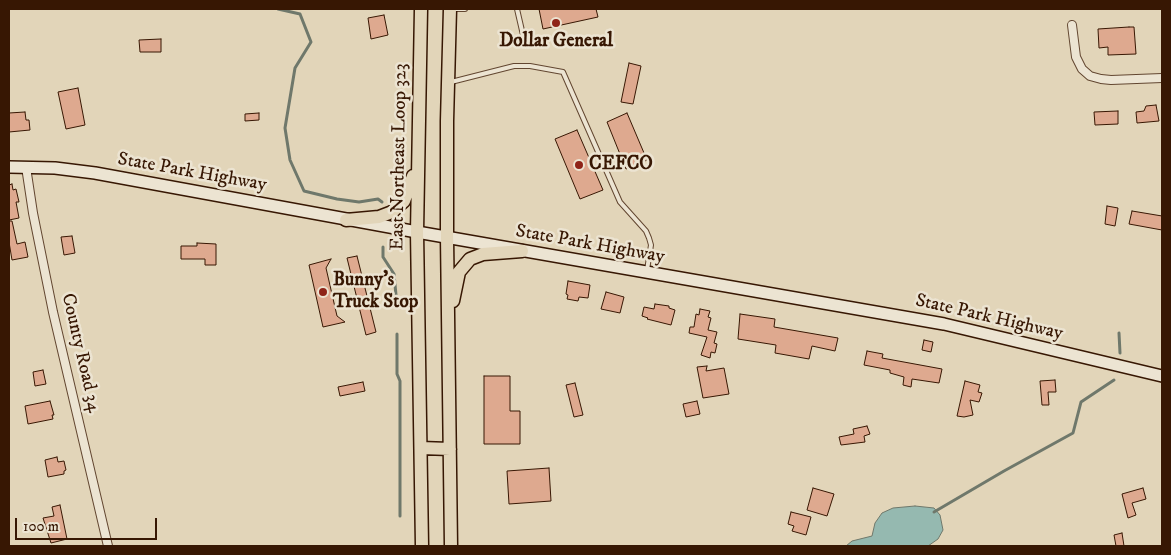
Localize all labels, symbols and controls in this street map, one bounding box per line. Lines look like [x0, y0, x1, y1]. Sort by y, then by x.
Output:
marker: Dollar General [550, 17, 562, 29]
place label: Dollar General [499, 31, 613, 53]
street label: East Northeast Loop 323 [387, 63, 413, 251]
street label: State Park Highway [116, 149, 268, 197]
place label: CEFCO [589, 154, 653, 176]
marker: CEFCO [573, 159, 585, 171]
street label: State Park Highway [514, 221, 666, 269]
place label: Bunny's Truck Stop [333, 270, 418, 314]
marker: Bunny's Truck Stop [317, 286, 329, 298]
street label: State Park Highway [913, 290, 1065, 346]
street label: County Road 34 [55, 291, 105, 415]
scale bar [18, 508, 160, 540]
text: 100 m [23, 517, 59, 536]

